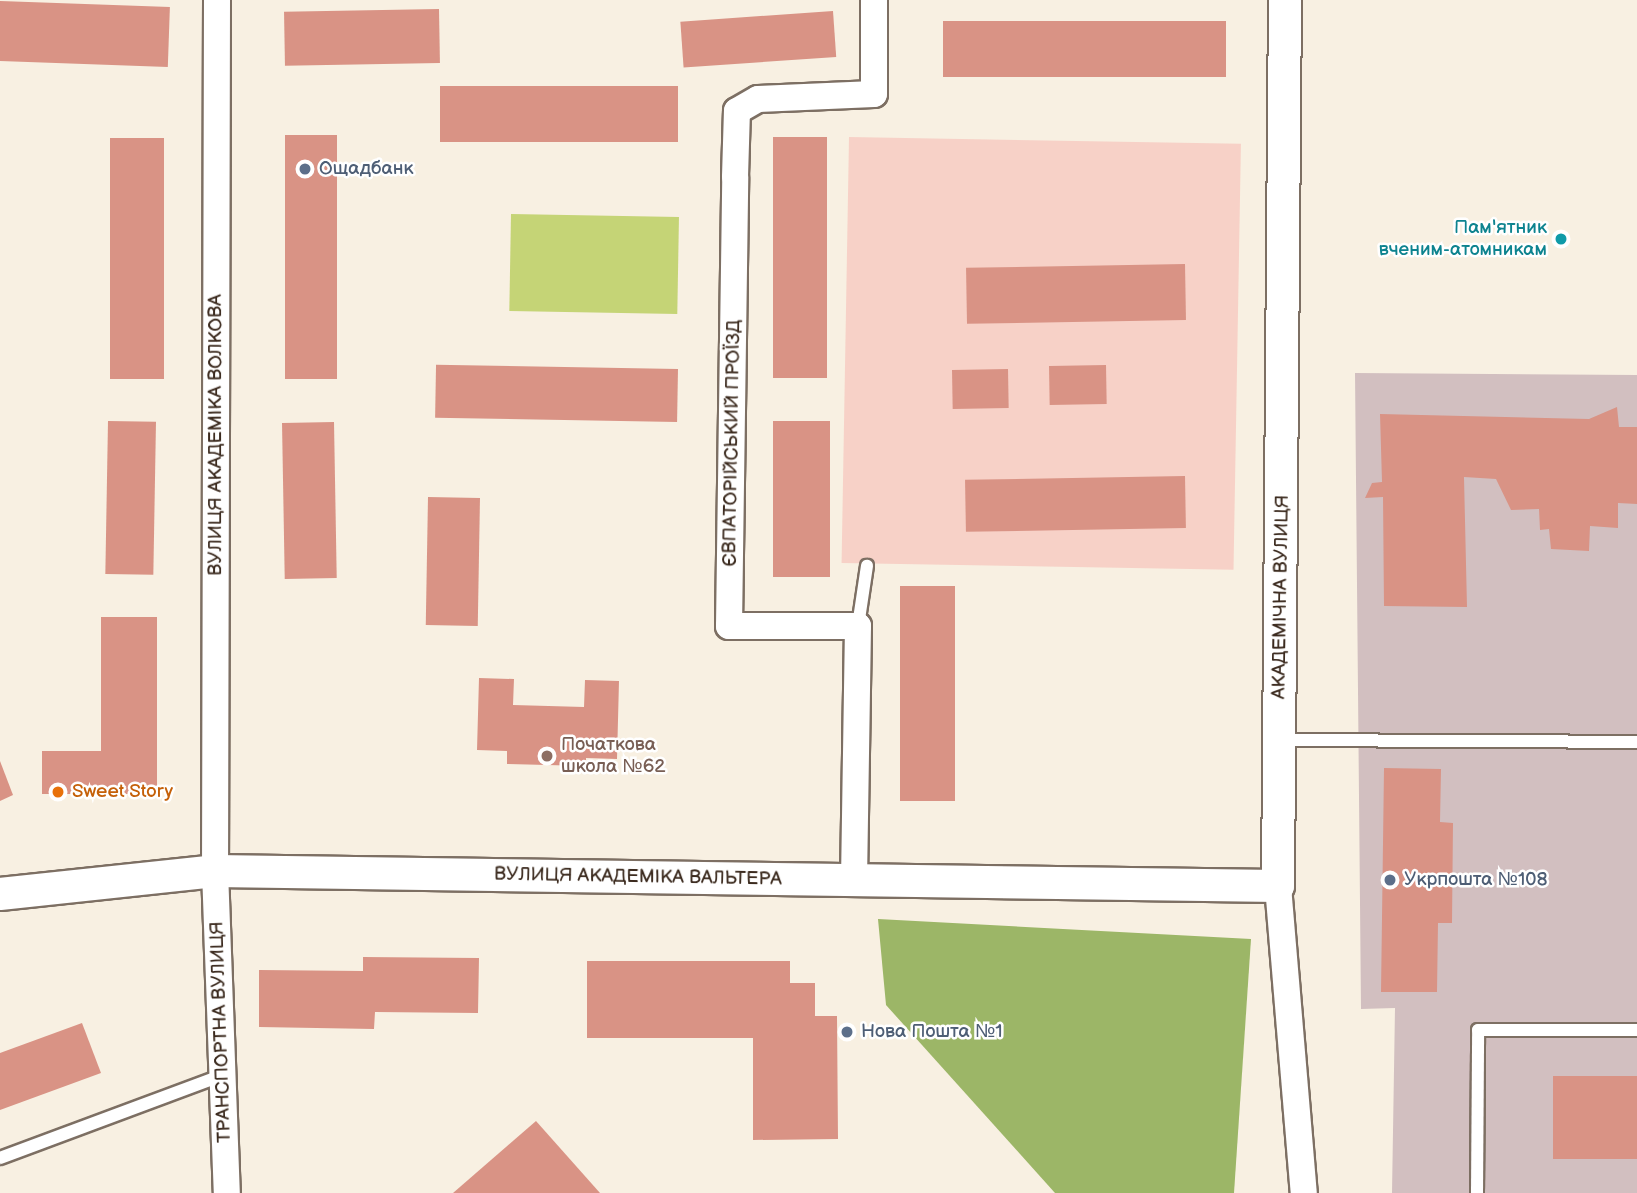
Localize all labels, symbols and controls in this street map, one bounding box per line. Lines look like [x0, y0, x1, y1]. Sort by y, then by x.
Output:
place label: Ощадбанк [319, 158, 414, 180]
marker: Ощадбанк [297, 161, 313, 177]
place label: Пам'ятник вченим-атомникам [1379, 217, 1547, 261]
marker: Пам'ятник вченим-атомникам [1553, 231, 1569, 247]
street label: ВУЛИЦЯ АКАДЕМІКА ВОЛКОВА [205, 294, 227, 576]
street label: ЄВПАТОРІЙСЬКИЙ ПРОЇЗД [718, 319, 746, 567]
street label: АКАДЕМІЧНА ВУЛИЦЯ [1268, 495, 1294, 699]
place label: Початкова школа №62 [561, 734, 666, 778]
marker: Початкова школа №62 [539, 748, 555, 764]
place label: Sweet Story [72, 781, 174, 803]
marker: Sweet Story [50, 784, 66, 800]
street label: ВУЛИЦЯ АКАДЕМІКА ВАЛЬТЕРА [494, 863, 782, 891]
place label: Укрпошта №108 [1404, 869, 1548, 891]
marker: Укрпошта №108 [1382, 872, 1398, 888]
street label: ТРАНСПОРТНА ВУЛИЦЯ [206, 921, 236, 1143]
place label: Нова Пошта №1 [861, 1021, 1003, 1043]
marker: Нова Пошта №1 [839, 1024, 855, 1040]

